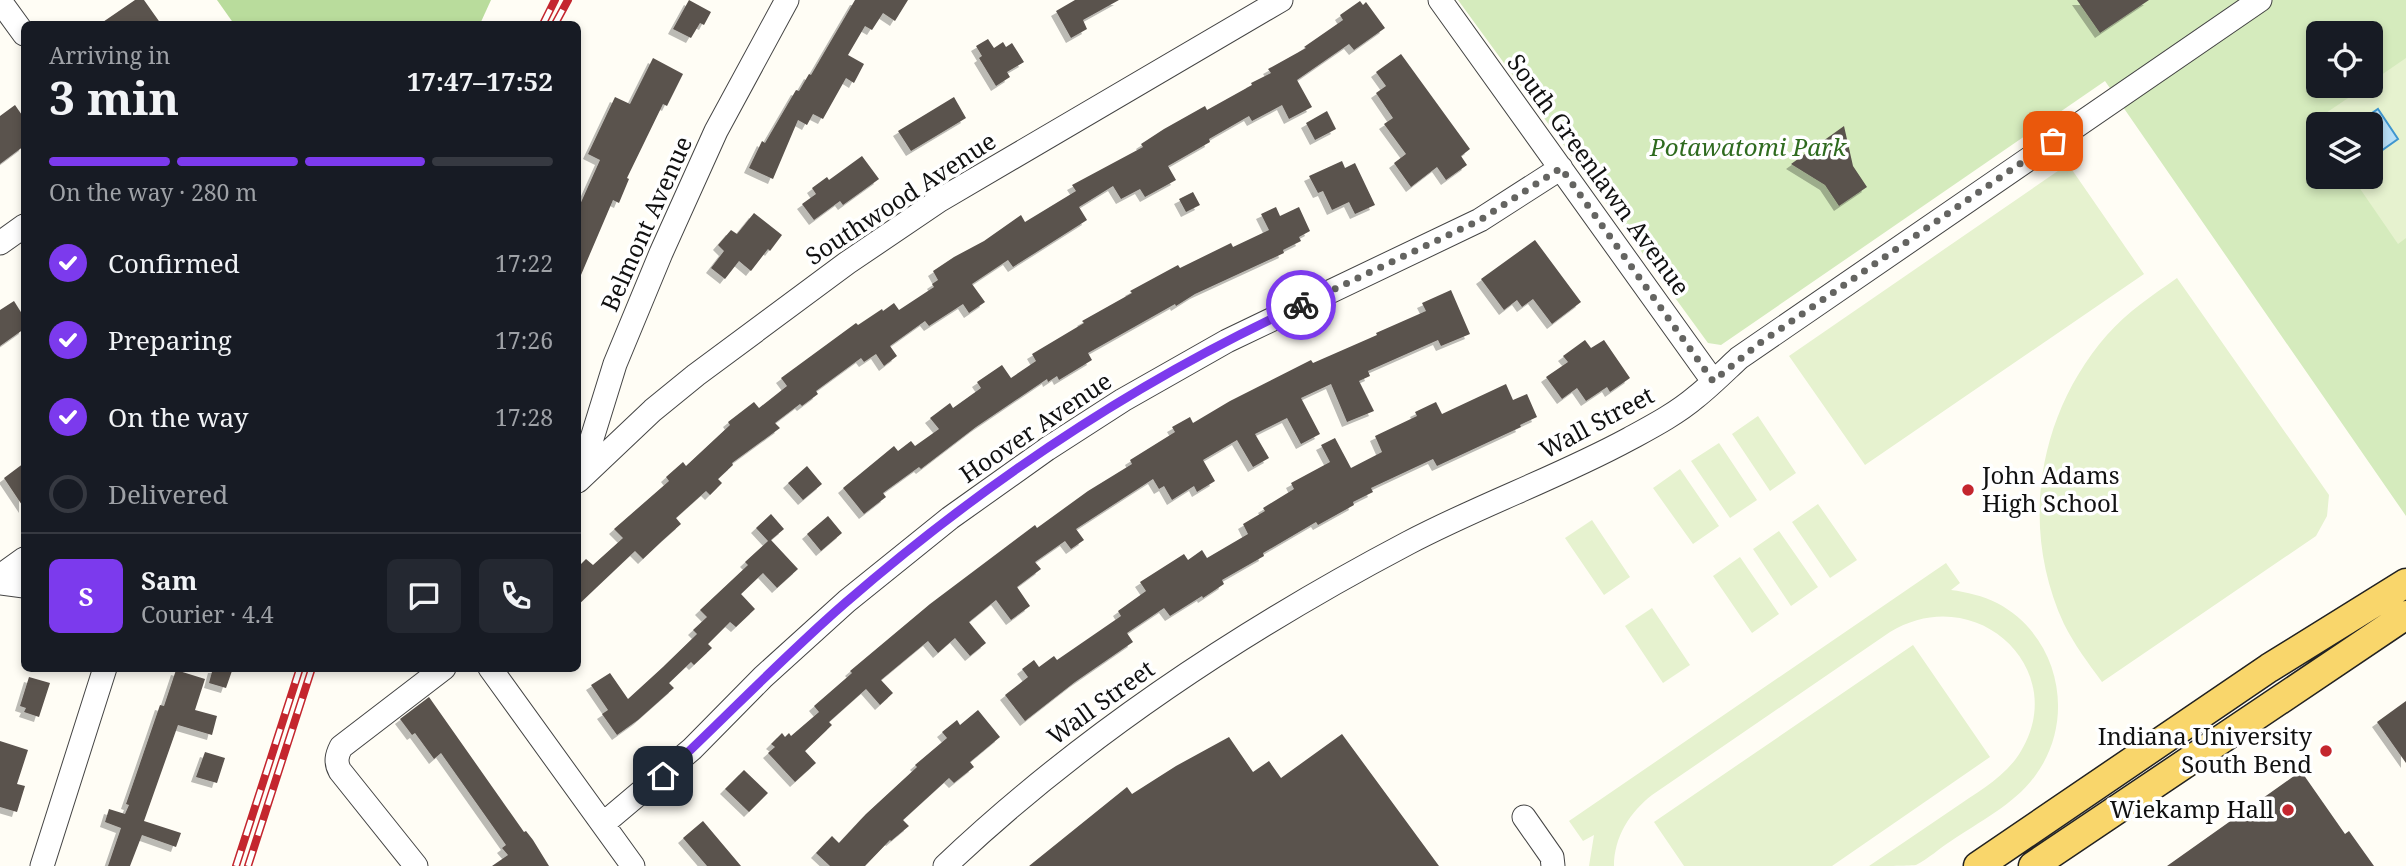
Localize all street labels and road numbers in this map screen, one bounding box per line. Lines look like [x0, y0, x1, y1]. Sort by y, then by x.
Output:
street label: South Greenlawn Avenue [1500, 47, 1698, 301]
street label: Southwood Avenue [799, 124, 1002, 272]
street label: Belmont Avenue [592, 131, 699, 316]
street label: Hoover Avenue [953, 364, 1118, 490]
street label: Wall Street [1533, 378, 1659, 466]
street label: Wall Street [1040, 652, 1160, 752]

